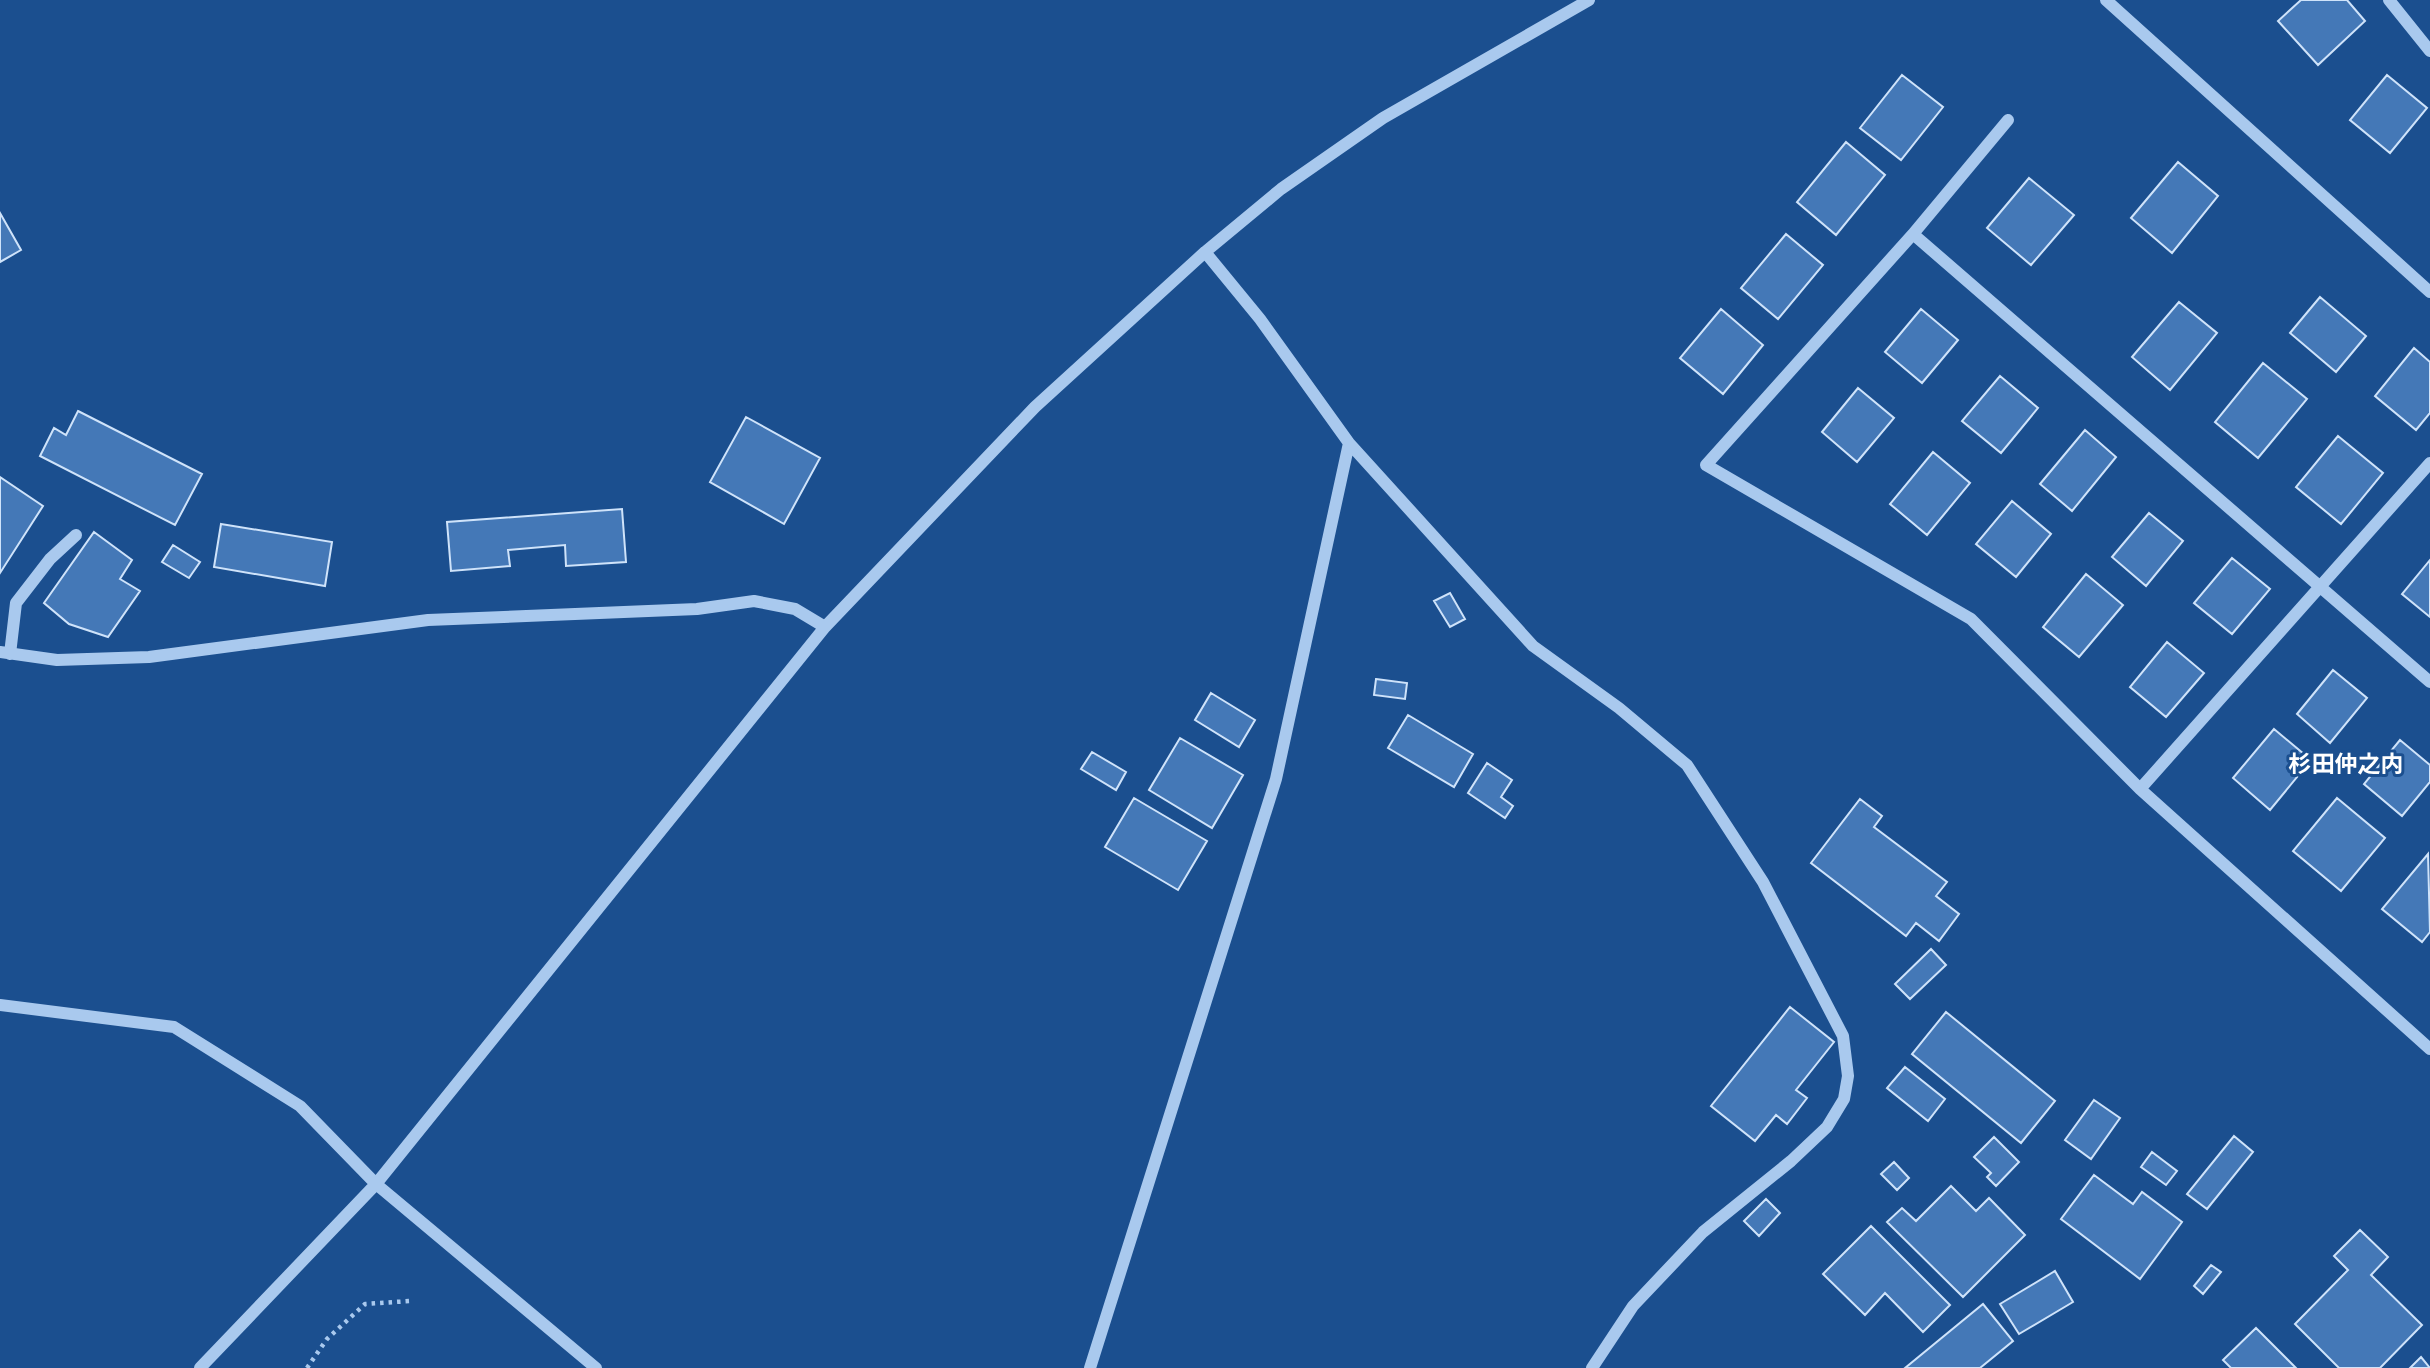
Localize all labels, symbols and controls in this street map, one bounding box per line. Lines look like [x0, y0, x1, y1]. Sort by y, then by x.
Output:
district label: 杉田仲之内 [2289, 751, 2404, 778]

